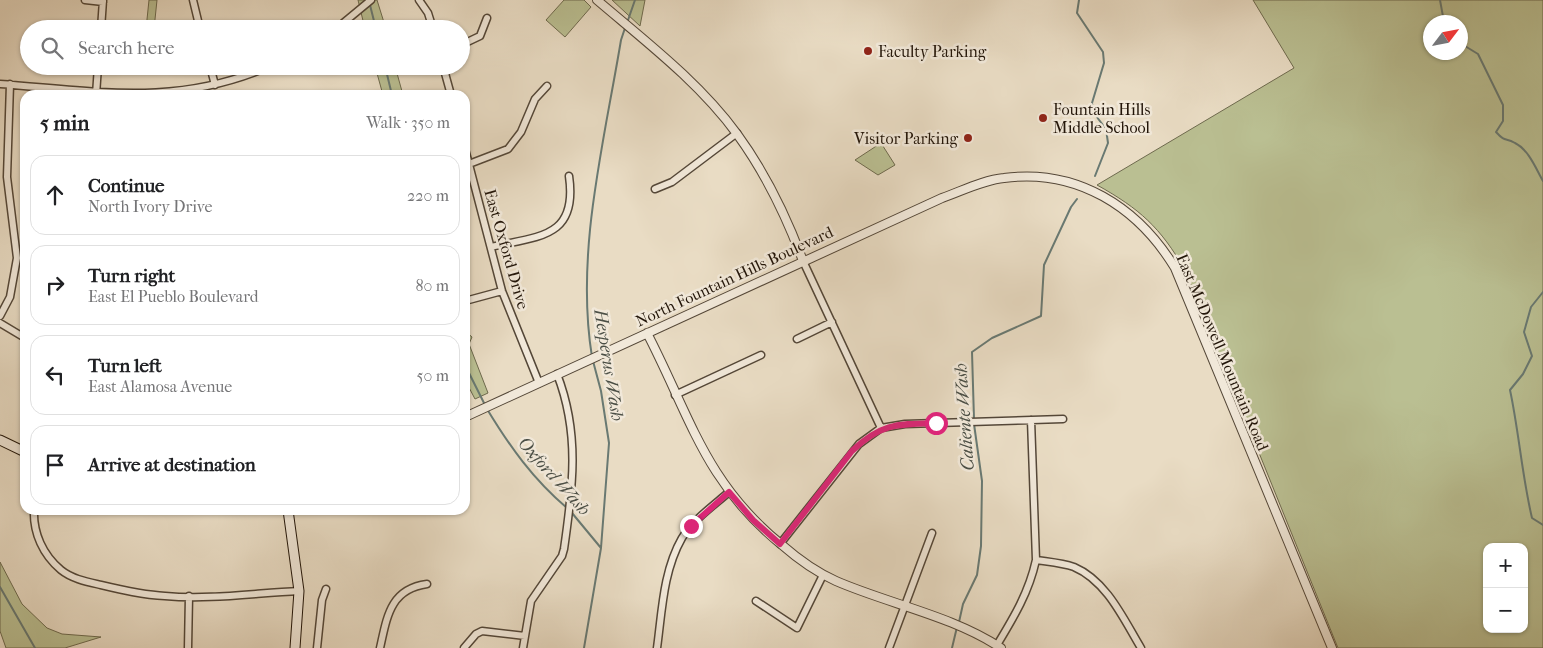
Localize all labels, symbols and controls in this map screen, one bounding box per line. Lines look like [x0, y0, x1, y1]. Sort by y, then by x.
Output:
north arrow [1423, 15, 1468, 60]
search box [20, 20, 470, 75]
icon: search [38, 34, 66, 62]
text: Search here [78, 37, 174, 59]
place label: Faculty Parking [878, 42, 987, 61]
marker: Faculty Parking [862, 45, 874, 57]
place label: Fountain Hills Middle School [1053, 100, 1151, 137]
text: 5 min [40, 111, 89, 135]
marker: Fountain Hills Middle School [1037, 112, 1049, 124]
text: Walk · 350 m [366, 113, 450, 132]
place label: Visitor Parking [853, 129, 958, 148]
marker: Visitor Parking [962, 132, 974, 144]
text: Continue [88, 175, 164, 197]
icon: ahead [41, 181, 69, 209]
text: 220 m [407, 186, 449, 205]
street label: East Oxford Drive [480, 187, 533, 311]
text: North Ivory Drive [88, 197, 212, 216]
street label: North Fountain Hills Boulevard [632, 222, 836, 331]
street label: East McDowell Mountain Road [1172, 251, 1273, 454]
text: Turn right [88, 265, 175, 287]
icon: right [41, 271, 69, 299]
text: 80 m [415, 276, 449, 295]
text: East El Pueblo Boulevard [88, 287, 259, 306]
water label: Hesperus Wash [589, 307, 628, 422]
text: Turn left [88, 355, 162, 377]
icon: left [41, 361, 69, 389]
water label: Caliente Wash [950, 363, 979, 471]
text: 50 m [417, 366, 449, 385]
text: East Alamosa Avenue [88, 377, 232, 396]
route start [925, 412, 948, 435]
water label: Oxford Wash [513, 433, 594, 520]
icon: arrive [41, 451, 69, 479]
text: Arrive at destination [88, 454, 256, 476]
route end [680, 515, 703, 538]
map controls [1483, 543, 1528, 633]
button: + [1483, 543, 1528, 588]
button: − [1483, 588, 1528, 633]

